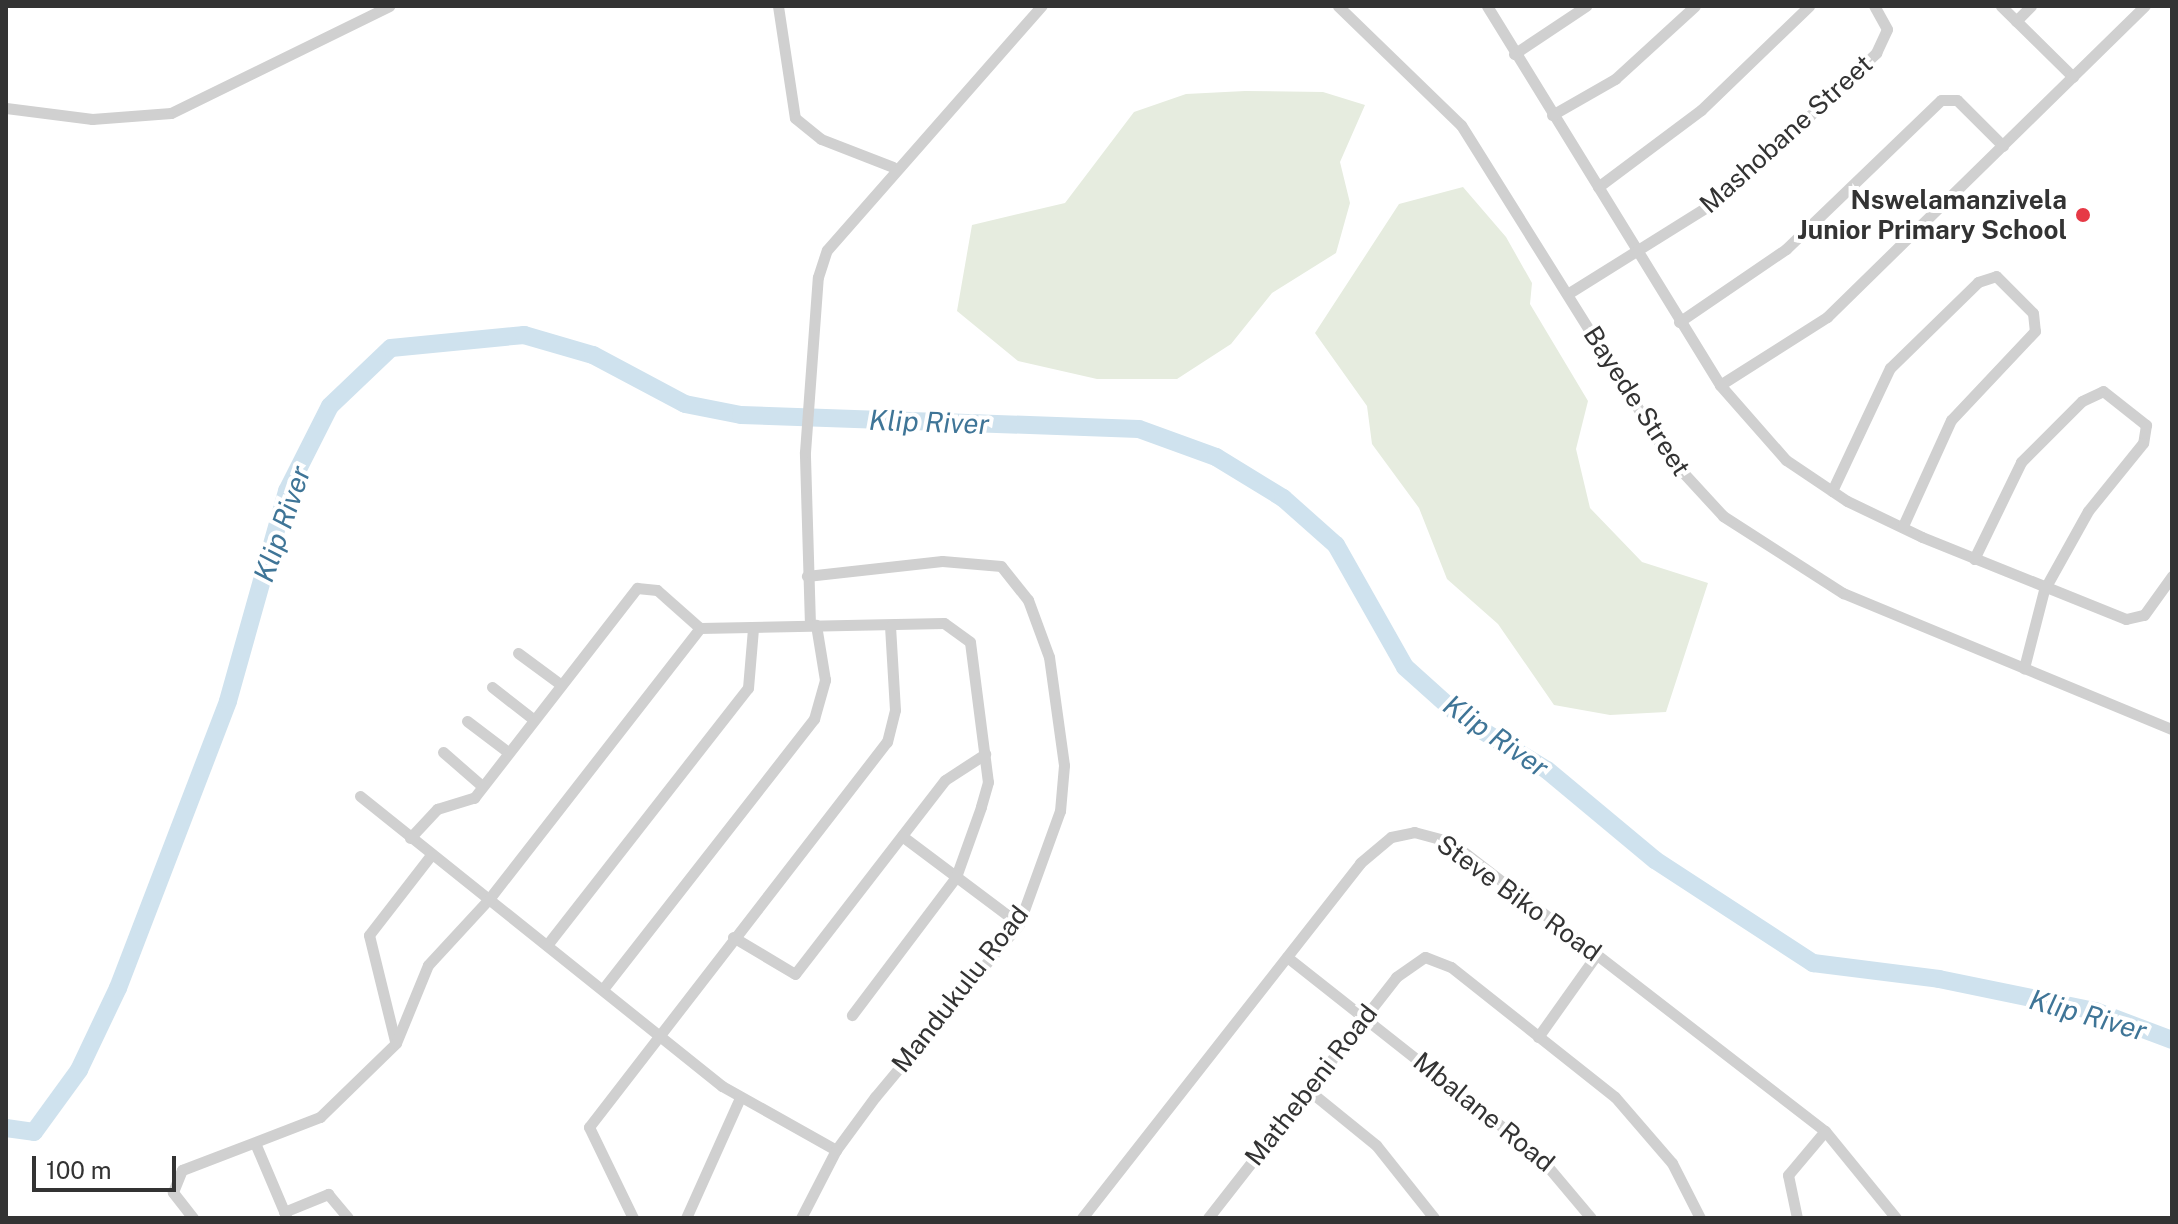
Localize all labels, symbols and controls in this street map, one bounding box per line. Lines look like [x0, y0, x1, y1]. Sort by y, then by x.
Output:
street label: Mashobane Street [1693, 48, 1879, 220]
place label: Nswelamanzivela Junior Primary School [1797, 184, 2067, 246]
marker: Nswelamanzivela Junior Primary School [2074, 206, 2092, 224]
street label: Bayede Street [1577, 320, 1697, 482]
water label: Klip River [868, 403, 990, 441]
water label: Klip River [246, 462, 318, 586]
water label: Klip River [1437, 688, 1555, 784]
street label: Steve Biko Road [1431, 828, 1607, 968]
street label: Mandukulu Road [885, 899, 1035, 1079]
water label: Klip River [2025, 982, 2151, 1048]
street label: Mathebeni Road [1238, 998, 1384, 1172]
street label: Mbalane Road [1407, 1046, 1561, 1178]
scale bar [36, 1140, 180, 1190]
text: 100 m [46, 1156, 112, 1184]

